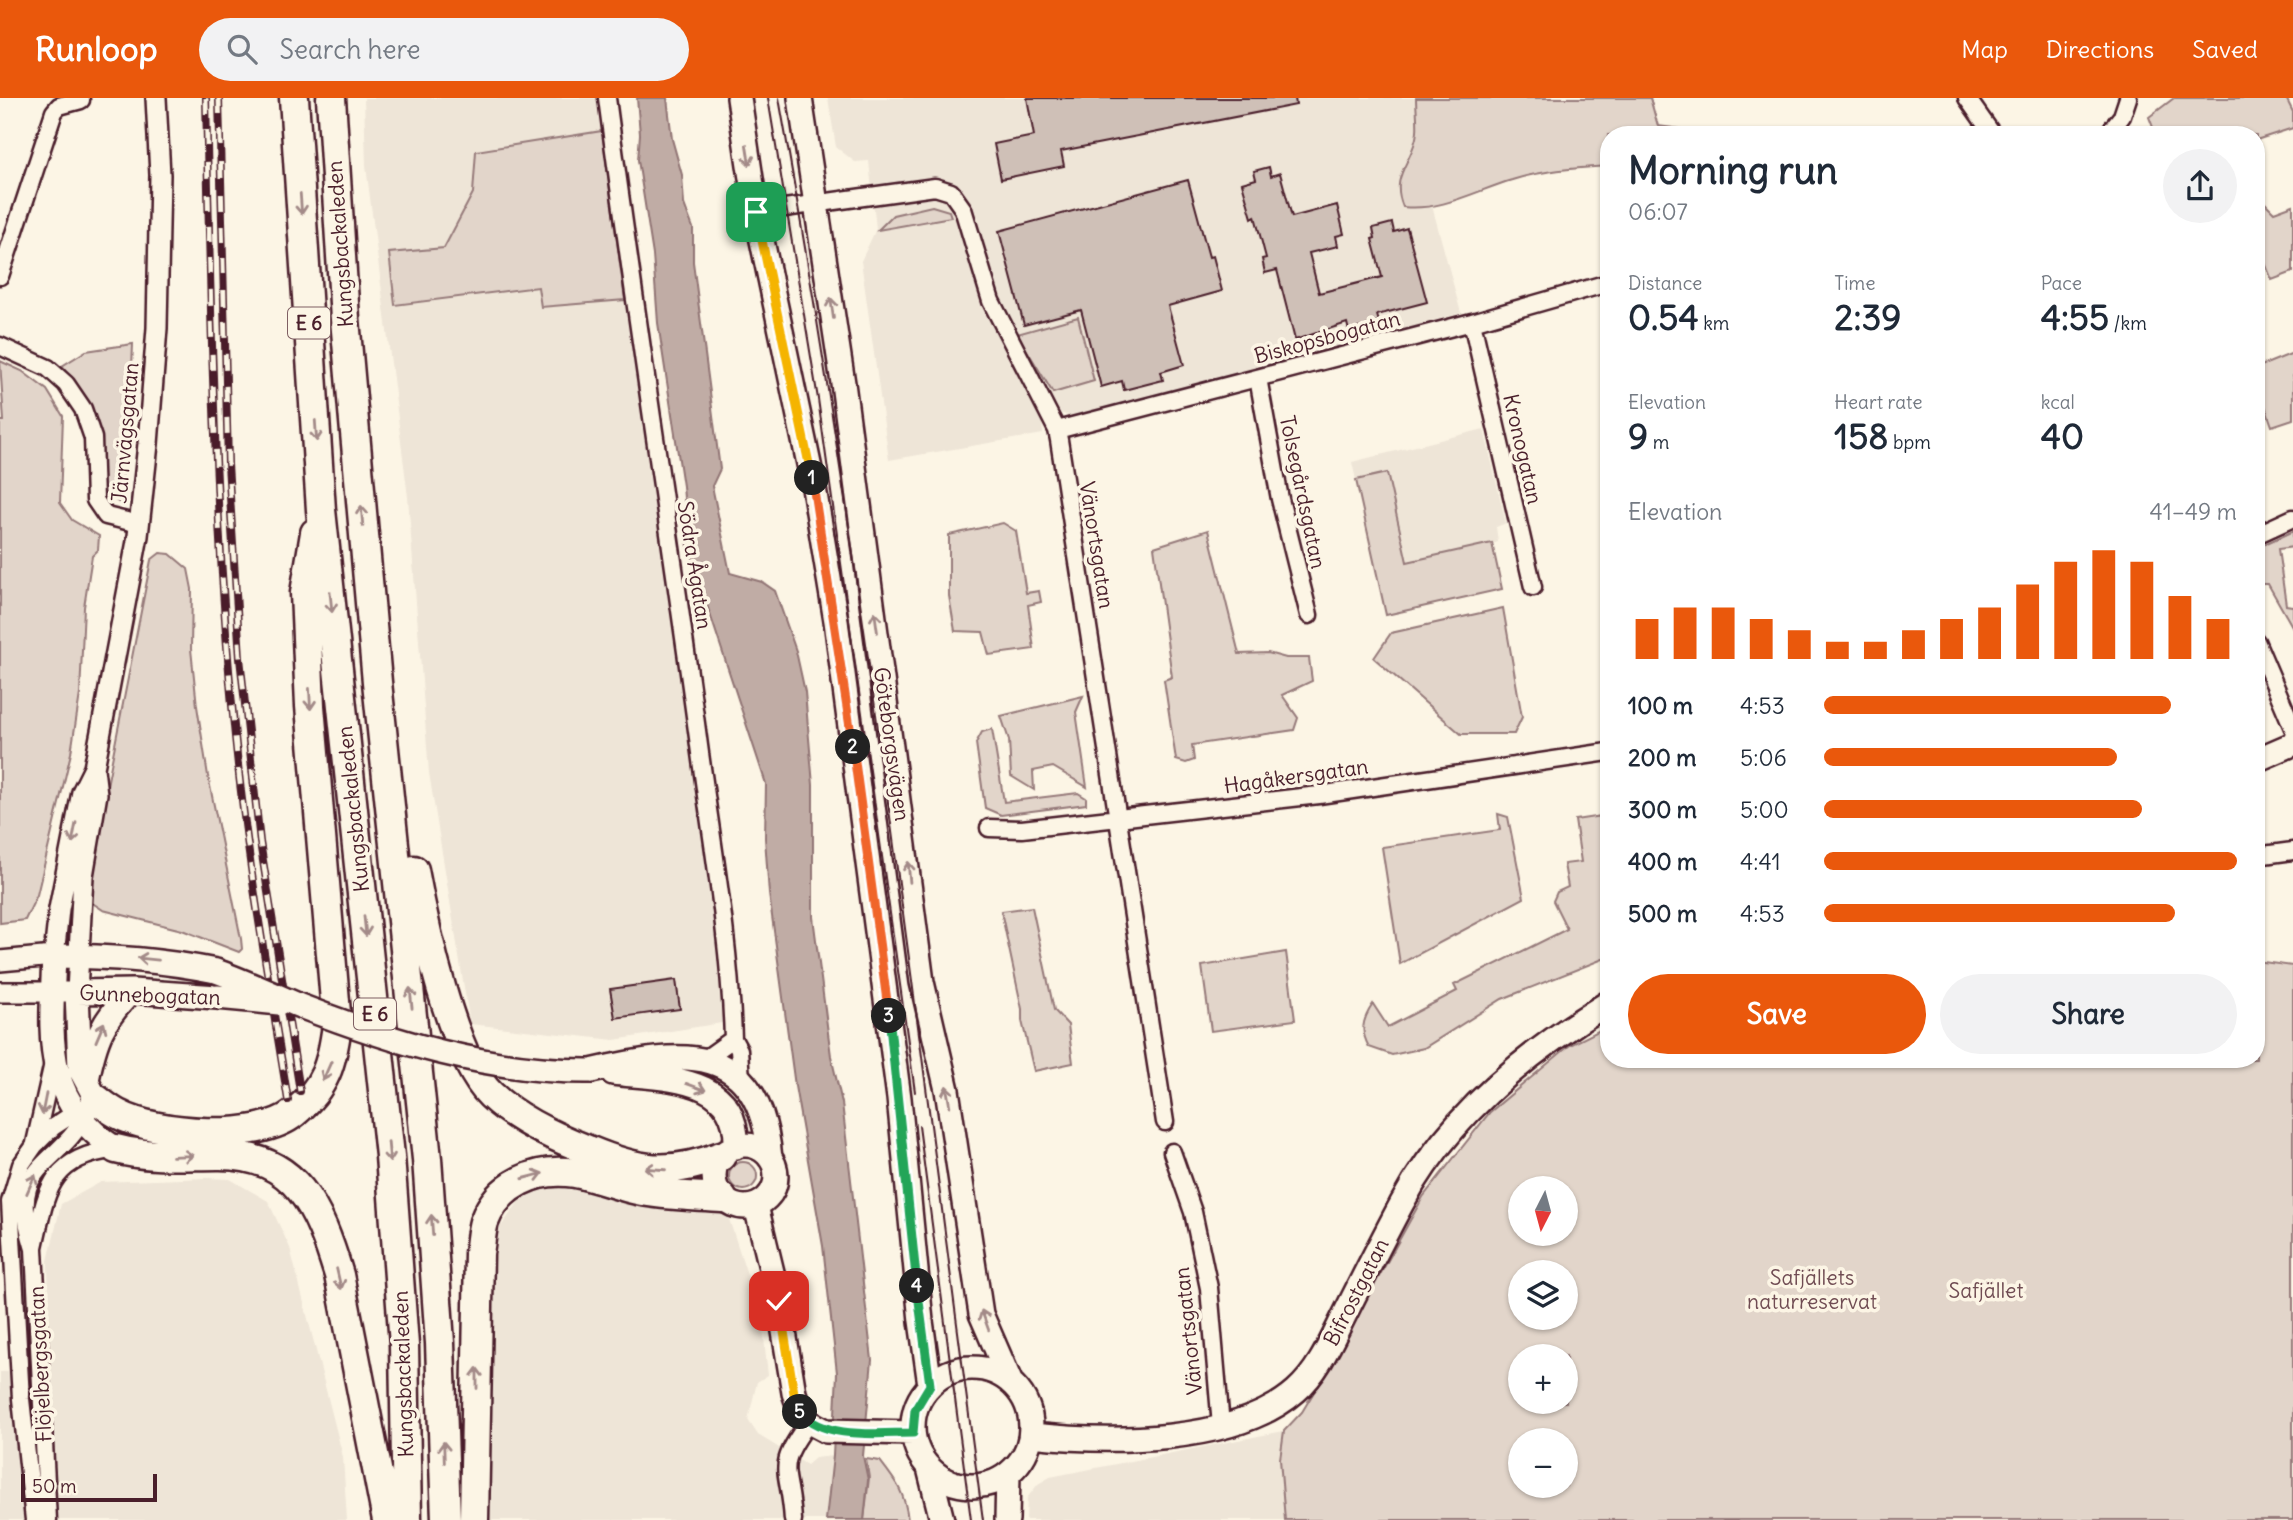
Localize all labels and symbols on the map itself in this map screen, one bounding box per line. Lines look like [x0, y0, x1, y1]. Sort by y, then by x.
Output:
one-way arrow [742, 143, 755, 166]
street label: Kungsbackaleden [321, 160, 359, 328]
pin [726, 182, 786, 242]
one-way arrow [295, 192, 308, 214]
one-way arrow [826, 297, 839, 320]
street label: Biskopsbogatan [1251, 305, 1403, 369]
road number: E 6 [288, 308, 330, 339]
street label: Järnvägsgatan [105, 361, 145, 505]
street label: Kronogatan [1497, 391, 1549, 507]
street label: Tolsegårdsgatan [1274, 413, 1332, 571]
one-way arrow [310, 419, 323, 441]
pin: 1 [794, 460, 830, 496]
street label: Vänortsgatan [1074, 479, 1120, 611]
street label: Södra Ågatan [672, 499, 718, 631]
one-way arrow [355, 505, 368, 528]
one-way arrow [325, 590, 338, 613]
one-way arrow [869, 611, 882, 634]
street label: Göteborgsvägen [868, 665, 916, 823]
one-way arrow [303, 687, 316, 710]
street label: Kungsbackaleden [331, 725, 375, 893]
pin: 2 [836, 730, 870, 764]
street label: Hagåkersgatan [1222, 752, 1370, 800]
one-way arrow [66, 821, 80, 844]
one-way arrow [902, 861, 915, 884]
one-way arrow [359, 914, 372, 937]
one-way arrow [138, 953, 160, 966]
street label: Gunnebogatan [79, 979, 221, 1011]
one-way arrow [404, 987, 417, 1010]
road number: E 6 [354, 998, 396, 1030]
pin: 3 [872, 998, 906, 1034]
one-way arrow [95, 1022, 108, 1044]
one-way arrow [320, 1060, 333, 1081]
one-way arrow [685, 1081, 707, 1094]
one-way arrow [941, 1085, 954, 1108]
one-way arrow [37, 1092, 51, 1115]
one-way arrow [383, 1140, 396, 1163]
one-way arrow [171, 1149, 194, 1163]
one-way arrow [644, 1162, 667, 1175]
one-way arrow [522, 1169, 544, 1182]
one-way arrow [25, 1174, 38, 1195]
north arrow [1508, 1176, 1578, 1246]
one-way arrow [425, 1214, 438, 1236]
street label: Bifrostgatan [1317, 1234, 1395, 1350]
park label: Safjällets naturreservat [1747, 1264, 1877, 1315]
street label: Vänortsgatan [1168, 1266, 1208, 1396]
one-way arrow [333, 1267, 347, 1290]
pin: 4 [900, 1268, 934, 1304]
pin [749, 1271, 809, 1331]
park label: Safjället [1948, 1277, 2024, 1304]
street label: Flöjelbergsgatan [22, 1285, 58, 1443]
street label: Kungsbackaleden [387, 1290, 419, 1458]
one-way arrow [978, 1309, 990, 1331]
one-way arrow [470, 1367, 484, 1390]
pin: 5 [782, 1394, 818, 1430]
one-way arrow [437, 1441, 451, 1464]
scale bar [21, 1471, 158, 1503]

